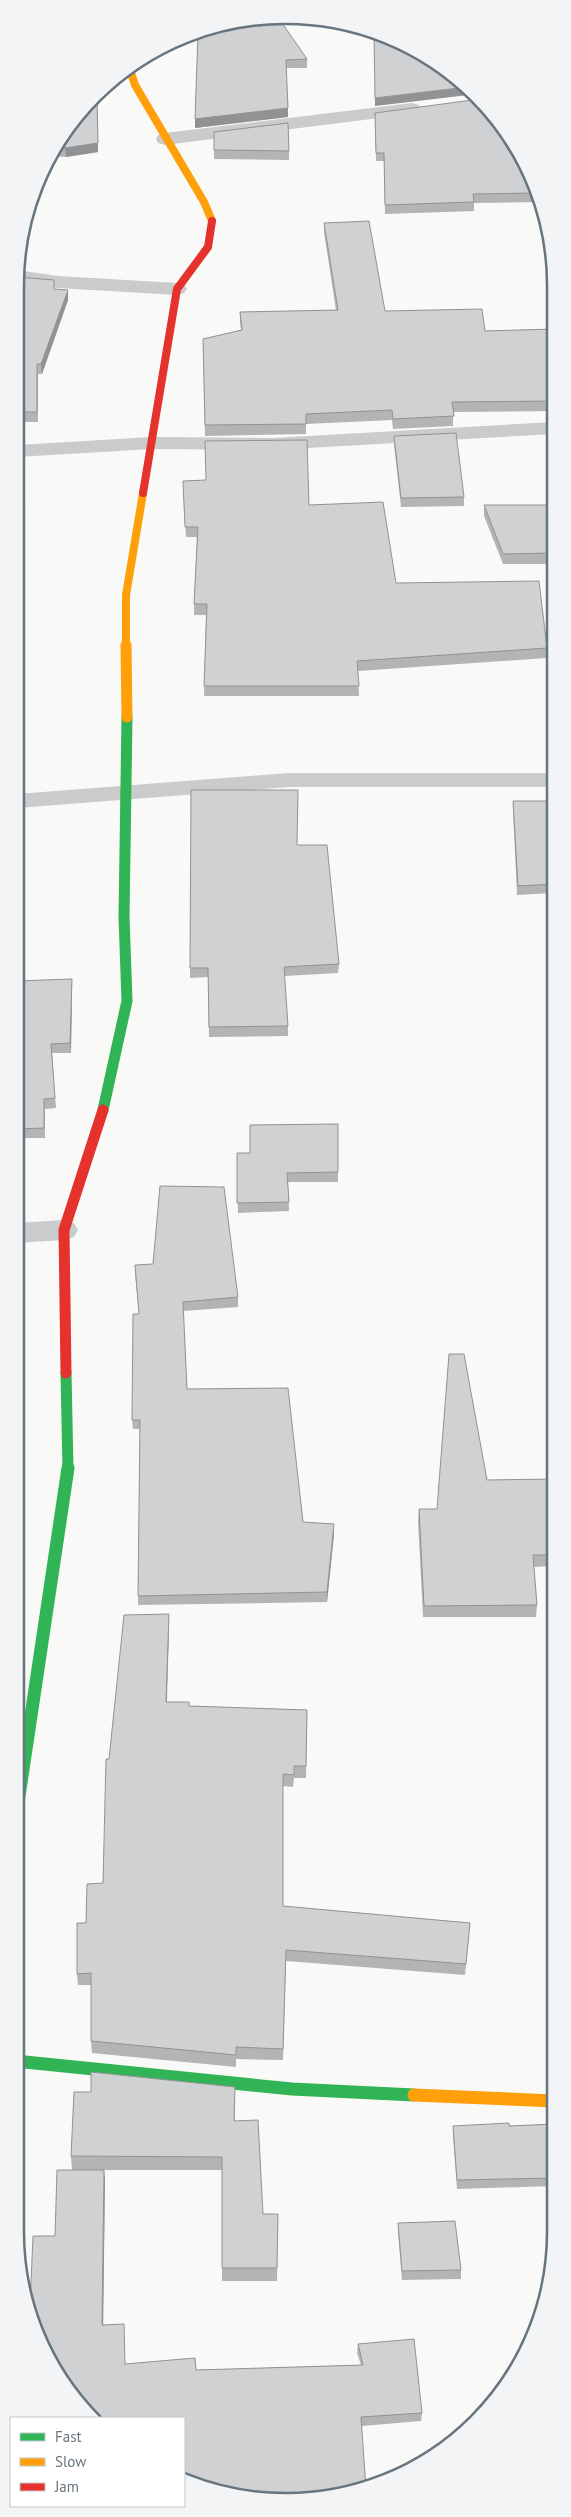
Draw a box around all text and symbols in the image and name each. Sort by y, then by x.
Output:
legend [10,2417,185,2507]
text: Fast [55,2427,82,2446]
text: Slow [55,2452,86,2471]
text: Jam [54,2477,79,2496]

